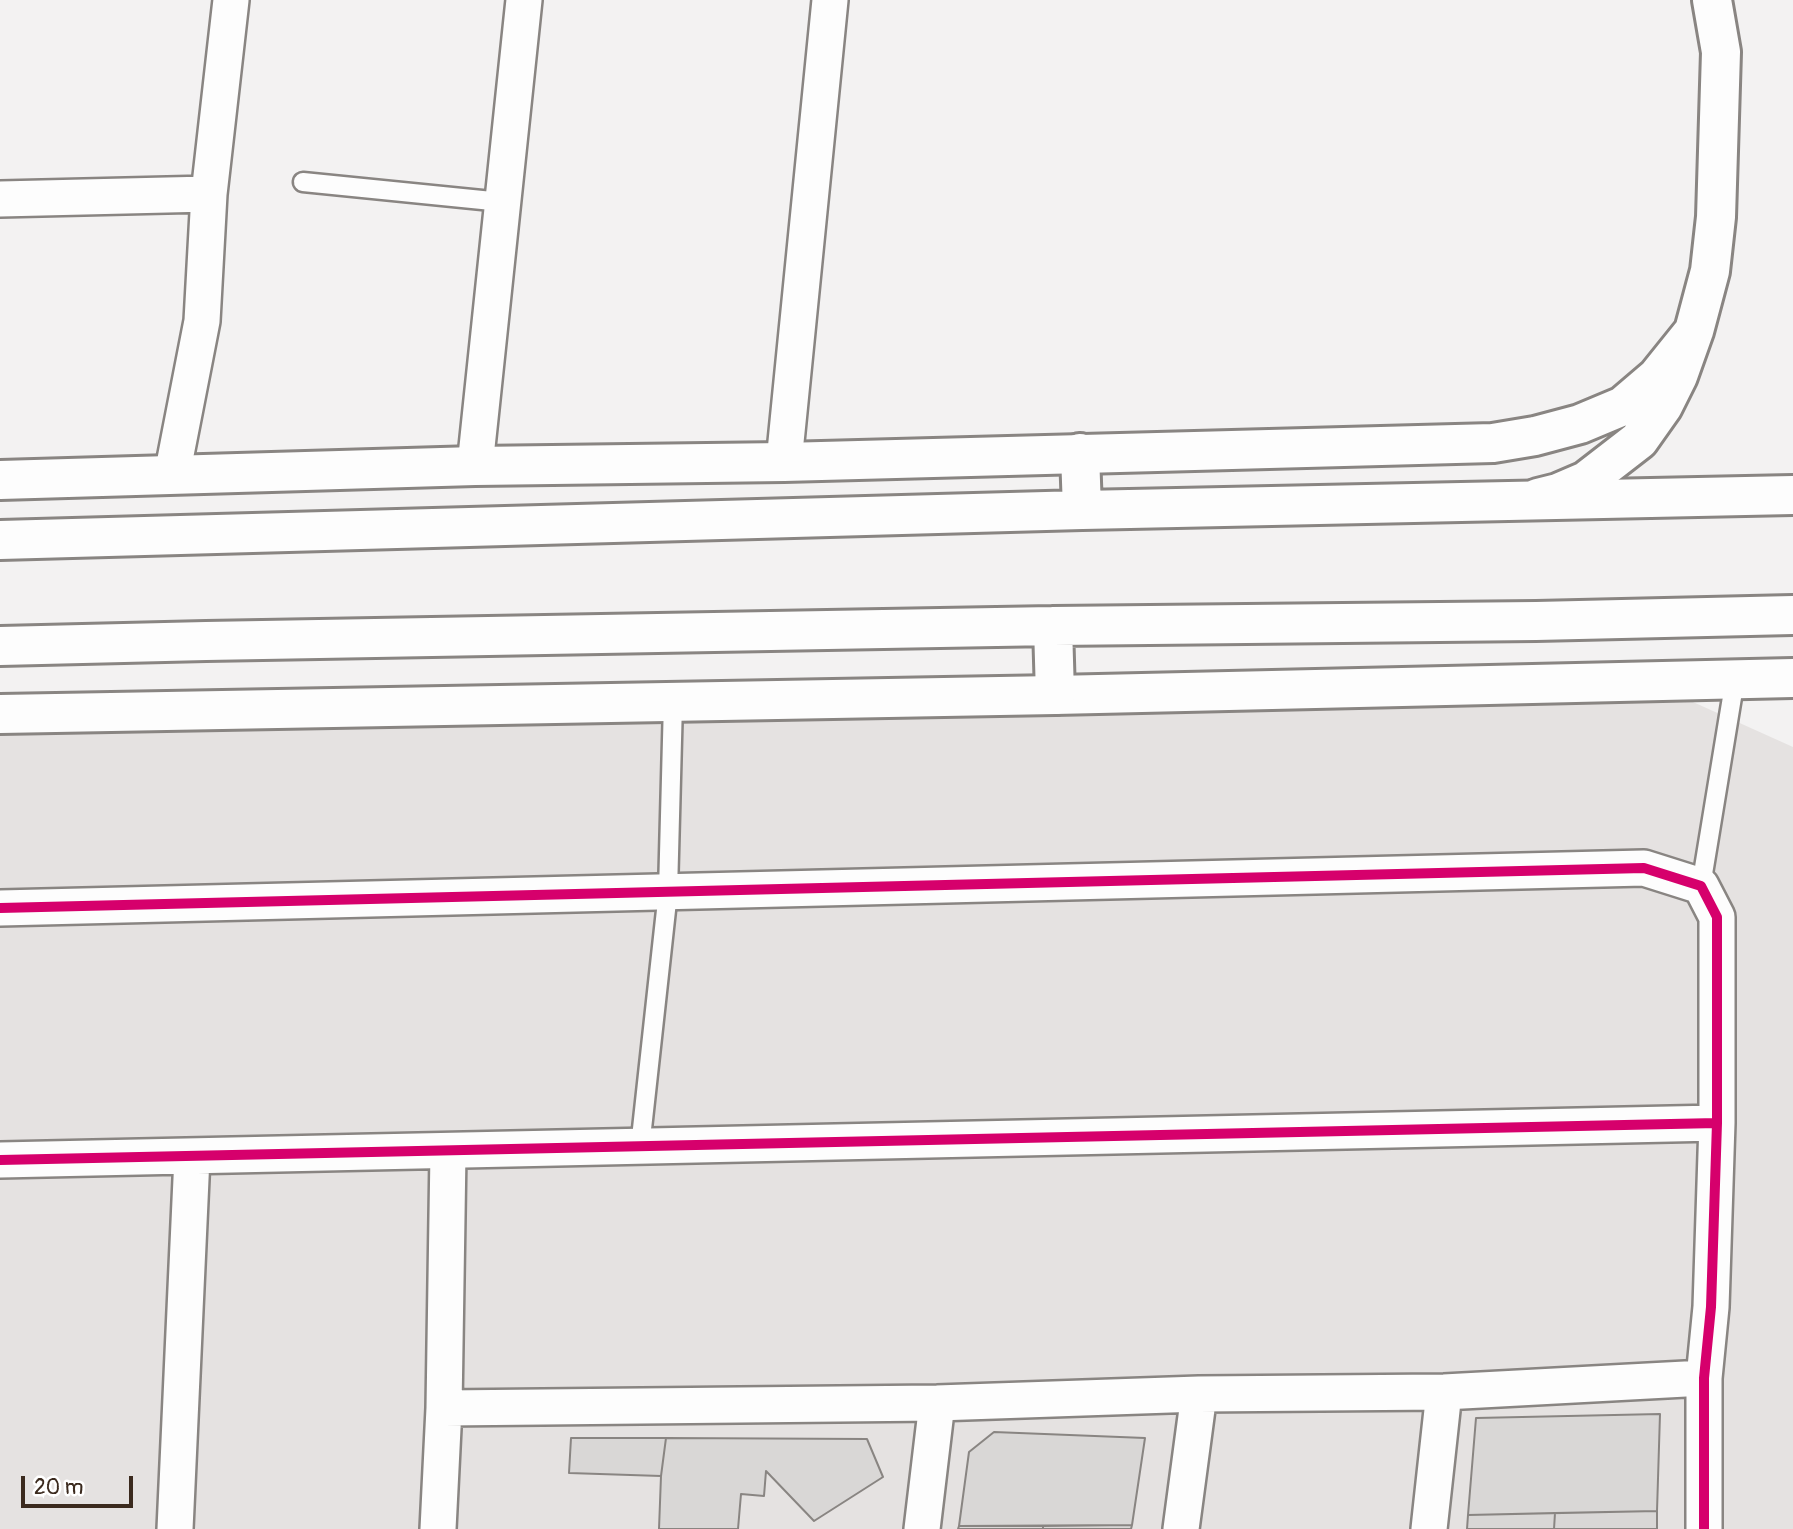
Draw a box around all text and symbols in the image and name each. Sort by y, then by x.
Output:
scale bar [24,1462,136,1506]
text: 20 m [34,1474,83,1501]

